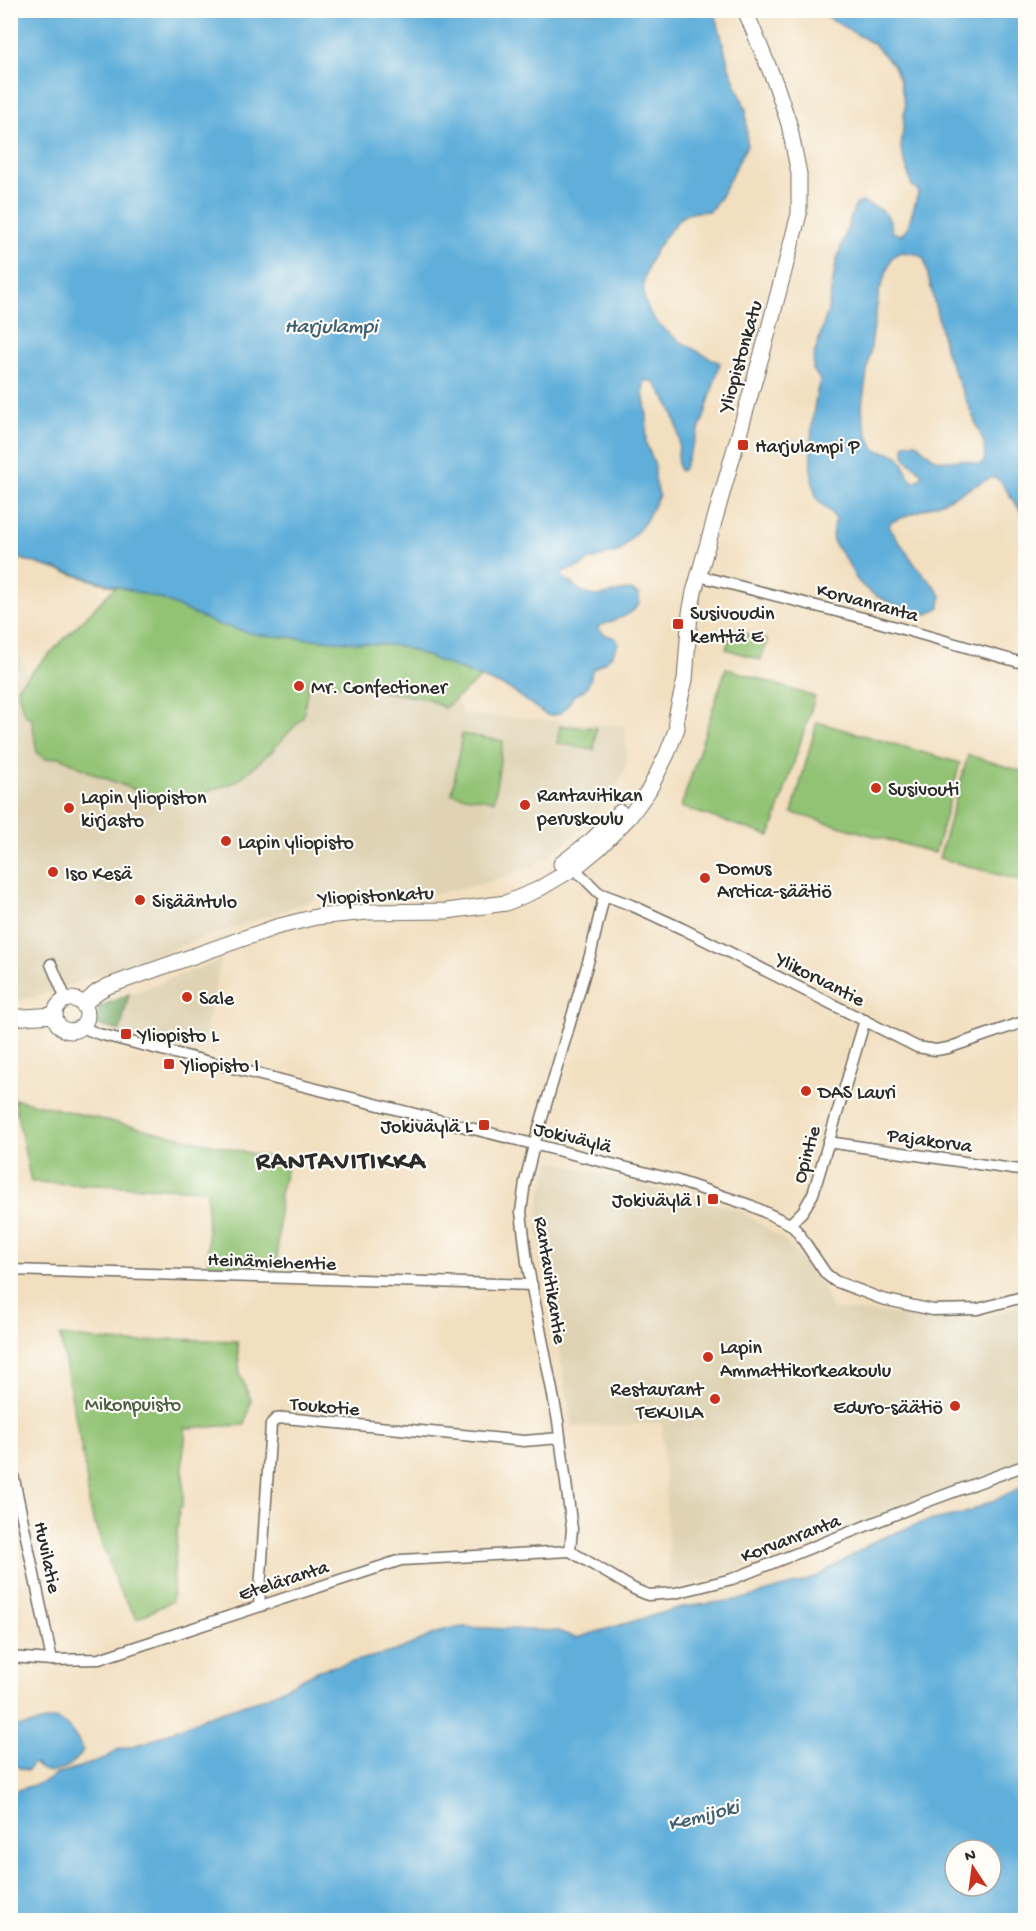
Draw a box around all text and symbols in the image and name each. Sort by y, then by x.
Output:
street label: Yliopistonkatu [715,298,770,418]
water label: Harjulampi [284,316,380,341]
place label: Harjulampi P [755,437,860,460]
marker: Harjulampi P [736,438,750,452]
street label: Korvanranta [813,580,922,629]
place label: Susivoudin kenttä E [690,604,775,650]
marker: Susivoudin kenttä E [671,617,685,631]
place label: Mr. Confectioner [311,678,449,701]
marker: Mr. Confectioner [292,679,306,693]
place label: Susivouti [888,780,959,803]
marker: Susivouti [869,781,883,795]
place label: Rantavitikan peruskoulu [536,786,643,832]
place label: Lapin yliopiston kirjasto [81,788,207,834]
marker: Rantavitikan peruskoulu [518,798,532,812]
marker: Lapin yliopiston kirjasto [62,801,76,815]
place label: Lapin yliopisto [238,833,354,856]
marker: Lapin yliopisto [219,834,233,848]
place label: Domus Arctica-säätiö [715,859,832,905]
place label: Iso Kesä [65,864,133,887]
marker: Iso Kesä [46,865,60,879]
marker: Domus Arctica-säätiö [698,871,712,885]
street label: Yliopistonkatu [316,883,435,912]
place label: Sisääntulo [152,892,237,915]
marker: Sisääntulo [133,893,147,907]
street label: Ylikorvantie [769,948,868,1014]
place label: Sale [199,989,235,1012]
marker: Sale [180,990,194,1004]
place label: Yliopisto L [136,1026,219,1049]
marker: Yliopisto L [119,1027,133,1041]
place label: Yliopisto I [179,1056,259,1079]
marker: Yliopisto I [162,1057,176,1071]
place label: DAS Lauri [816,1083,896,1106]
marker: DAS Lauri [799,1084,813,1098]
place label: Jokiväylä L [380,1117,473,1140]
marker: Jokiväylä L [477,1118,491,1132]
street label: Jokiväylä [531,1119,614,1160]
street label: Opintie [789,1123,828,1186]
street label: Pajakorva [885,1125,974,1160]
district label: RANTAVITIKKA [255,1148,426,1179]
place label: Jokiväylä I [612,1191,701,1214]
marker: Jokiväylä I [706,1192,720,1206]
street label: Rantavitikantie [527,1215,570,1346]
street label: Heinämiehentie [207,1250,337,1277]
place label: Lapin Ammattikorkeakoulu [720,1338,892,1384]
marker: Lapin Ammattikorkeakoulu [701,1350,715,1364]
place label: Restaurant TEKUILA [610,1380,705,1426]
marker: Restaurant TEKUILA [708,1392,722,1406]
street label: Toukotie [288,1394,361,1423]
park label: Mikonpuisto [85,1395,181,1418]
place label: Eduro-säätiö [833,1398,943,1421]
marker: Eduro-säätiö [948,1399,962,1413]
street label: Korvanranta [738,1510,845,1570]
street label: Huvilatie [27,1520,64,1596]
street label: Eteläranta [236,1557,333,1608]
water label: Kemijoki [666,1795,745,1839]
north arrow [943,1838,1003,1898]
text: N [963,1846,978,1867]

